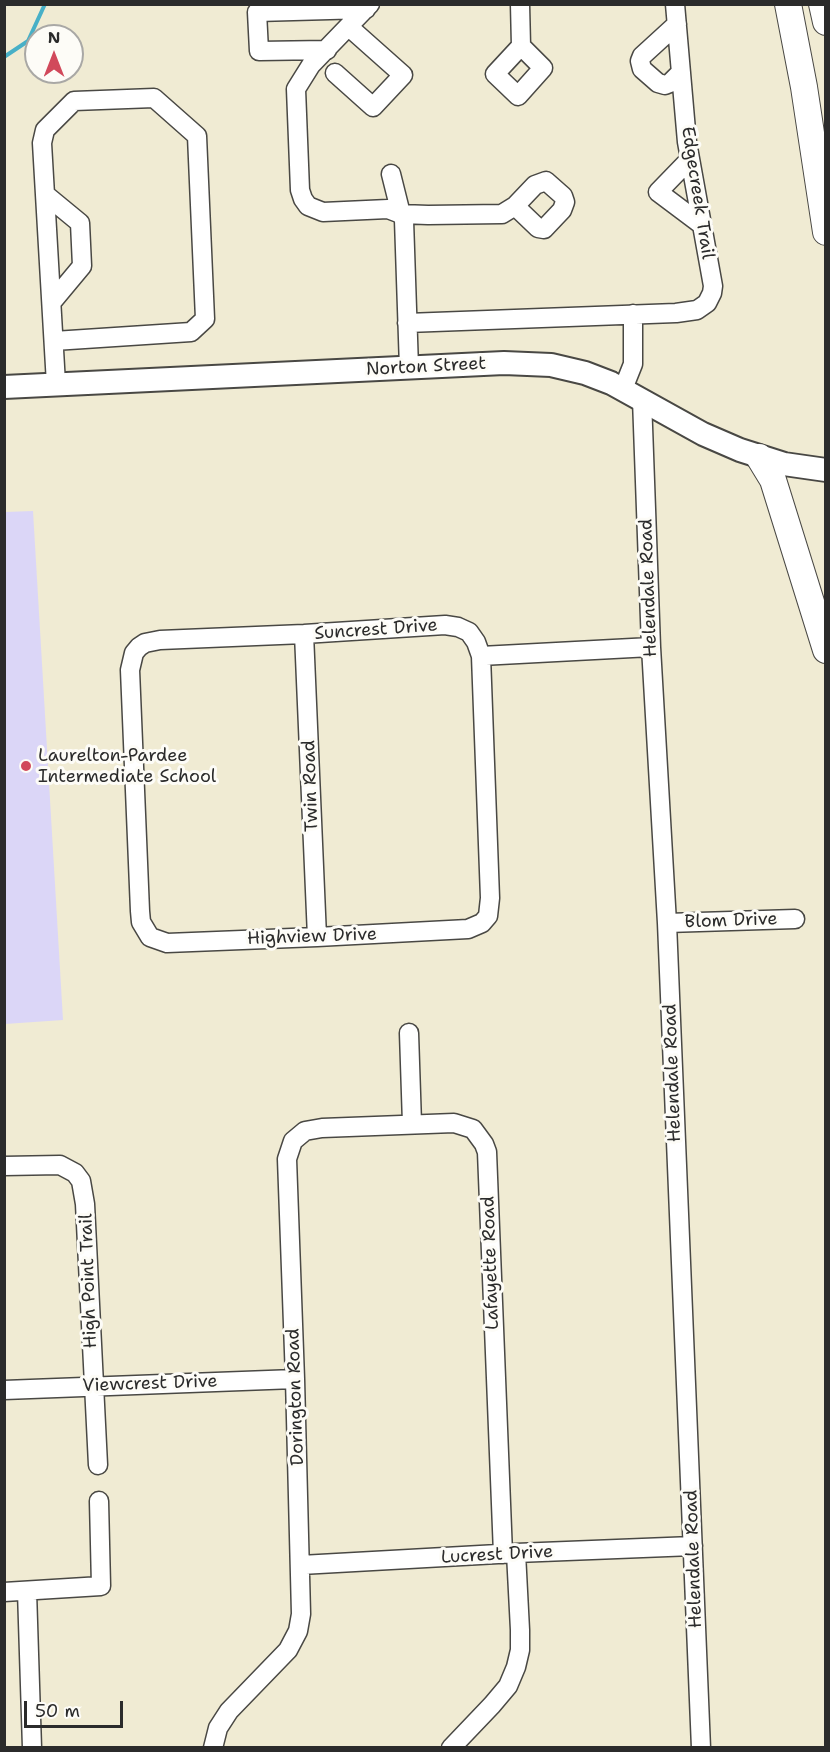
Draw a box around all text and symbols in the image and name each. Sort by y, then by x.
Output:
north arrow [24,24,84,84]
text: N [48,27,60,48]
street label: Edgecreek Trail [676,125,718,261]
street label: Norton Street [365,353,487,381]
street label: Helendale Road [636,518,662,658]
street label: Suncrest Drive [314,615,438,645]
street label: Twin Road [299,740,323,832]
place label: Laurelton-Pardee Intermediate School [38,745,216,788]
marker: Laurelton-Pardee Intermediate School [19,759,33,773]
street label: Blom Drive [684,909,778,933]
street label: Highview Drive [247,924,377,950]
street label: Helendale Road [660,1003,686,1143]
street label: Lafayette Road [478,1196,504,1330]
street label: High Point Trail [76,1213,102,1349]
street label: Dorington Road [283,1328,309,1466]
street label: Viewcrest Drive [82,1371,218,1397]
street label: Helendale Road [681,1489,707,1629]
street label: Lucrest Drive [440,1541,554,1569]
scale bar [27,1689,126,1727]
text: 50 m [35,1699,80,1723]

